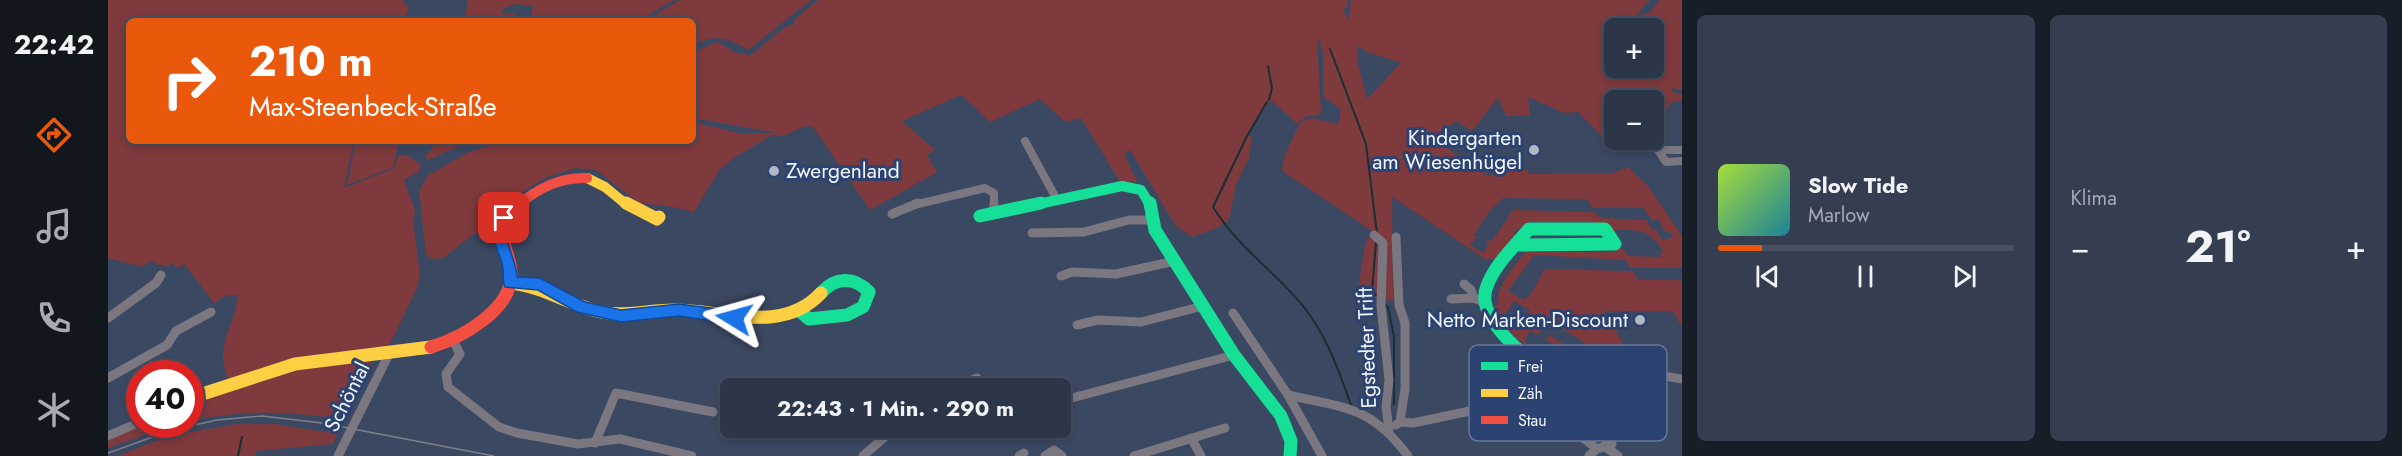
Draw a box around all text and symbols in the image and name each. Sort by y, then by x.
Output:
map controls [1604,18,1664,150]
button: + [1604,18,1664,78]
text: 22:42 [14,25,94,64]
text: 210 m [249,31,373,92]
icon: right [150,42,228,120]
text: Max-Steenbeck-Straße [249,87,497,126]
button: − [1604,90,1664,150]
icon: directions [33,114,75,156]
place label: Kindergarten am Wiesenhügel [1372,123,1522,177]
marker: Kindergarten am Wiesenhügel [1527,143,1541,157]
place label: Zwergenland [786,156,900,186]
marker: Zwergenland [767,164,781,178]
text: Slow Tide [1808,169,1908,201]
text: Klima [2071,184,2117,213]
pin [478,192,529,243]
icon: arrive [487,201,520,234]
text: Marlow [1808,201,1870,230]
icon: music [33,205,75,247]
text: 21° [2185,214,2251,279]
text: − [2071,224,2090,271]
text: + [2346,224,2366,271]
icon: previous [1751,260,1784,293]
icon: pause [1849,260,1882,293]
icon: next [1948,260,1981,293]
position arrow [702,286,766,350]
street label: Egstedter Trift [1350,287,1384,409]
icon: phone [33,297,75,339]
place label: Netto Marken-Discount [1427,305,1628,335]
marker: Netto Marken-Discount [1633,313,1647,327]
legend [1469,345,1667,441]
text: Frei [1518,355,1543,378]
street label: Schöntal [317,357,377,437]
speed limit sign: 40 [126,360,204,438]
text: Zäh [1518,382,1543,405]
icon: climate [33,389,75,431]
text: 22:43 · 1 Min. · 290 m [777,392,1014,424]
text: Stau [1518,409,1547,432]

